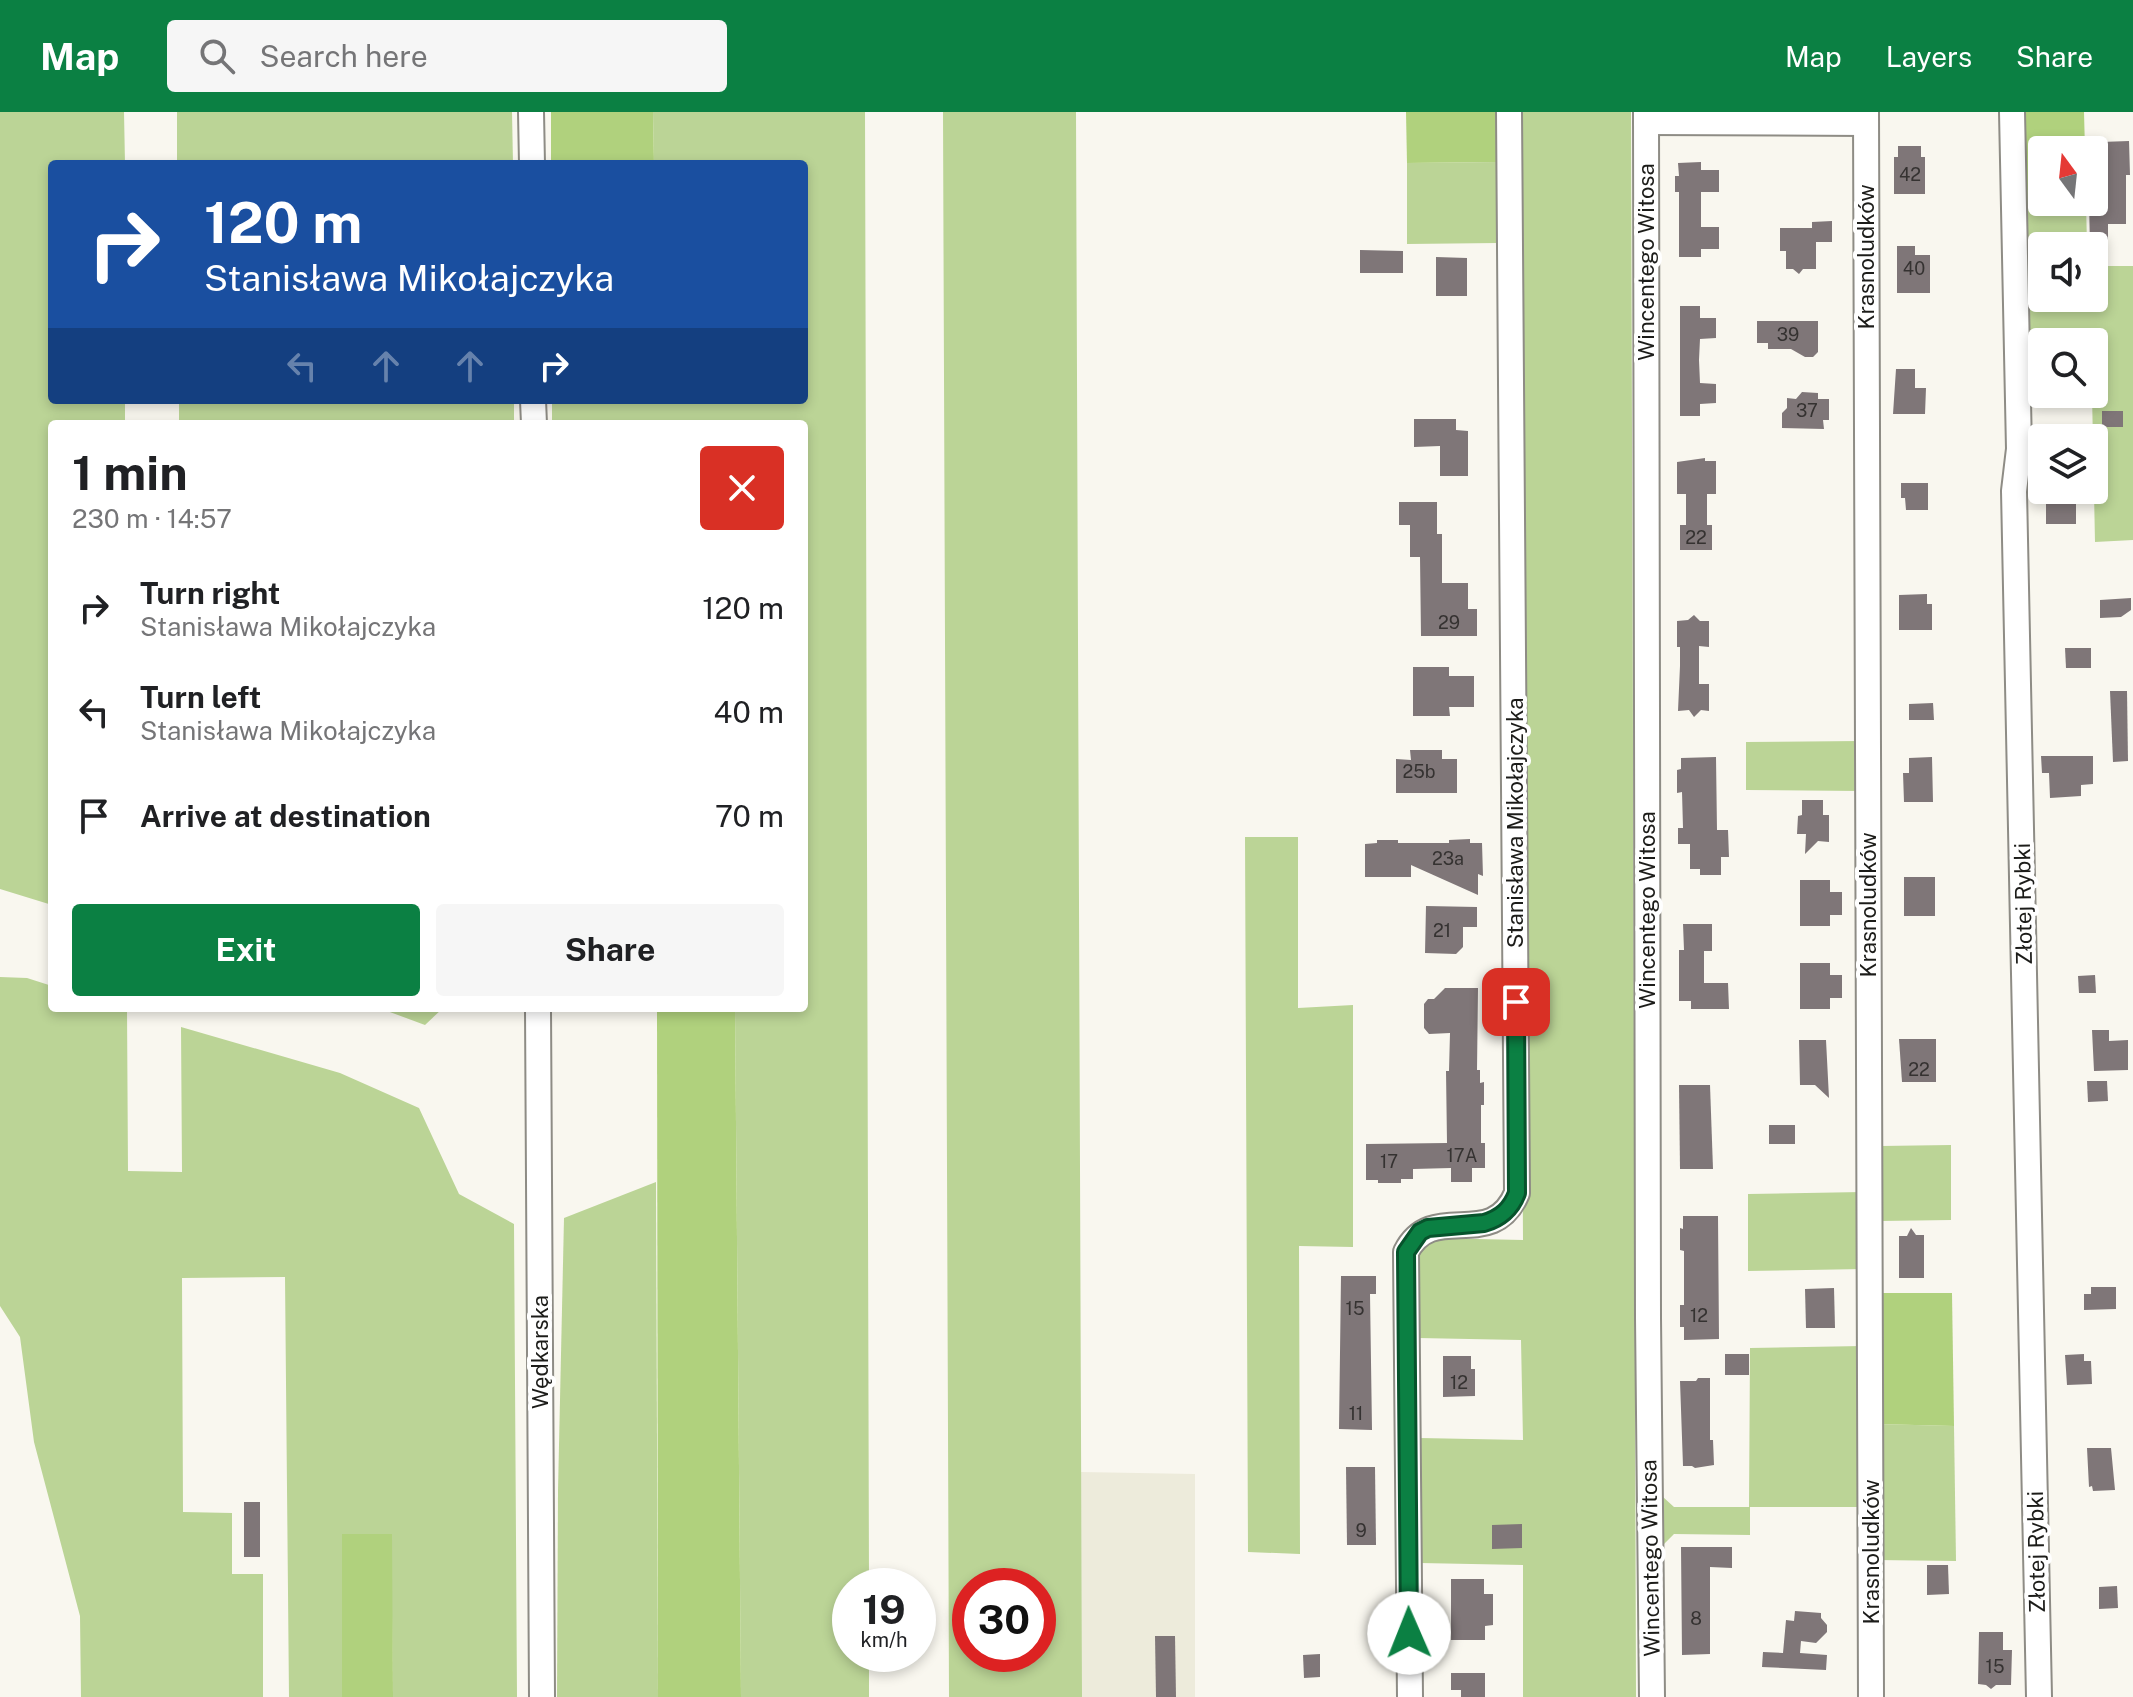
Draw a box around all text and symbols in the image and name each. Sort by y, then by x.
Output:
search box [167,20,727,92]
text: Map [40,34,119,79]
icon: search [195,34,239,78]
text: Search here [259,38,428,74]
text: Map [1785,40,1842,73]
text: Layers [1886,40,1972,73]
text: Share [2016,40,2093,73]
north arrow [2028,136,2108,216]
map controls [2028,136,2108,504]
street label: Wincentego Witosa [1633,163,1659,361]
house number: 42 [1899,164,1921,185]
street label: Krasnoludków [1853,184,1879,330]
text: 120 m [204,190,362,256]
icon: right [72,192,176,296]
button: sound [2028,232,2108,312]
text: Stanisława Mikołajczyka [204,257,614,299]
house number: 40 [1903,258,1925,279]
house number: 39 [1777,324,1799,345]
button: search [2028,328,2108,408]
icon: left [280,344,324,388]
icon: ahead [364,344,408,388]
icon: ahead [448,344,492,388]
icon: right [532,344,576,388]
house number: 37 [1796,400,1818,421]
button: layers [2028,424,2108,504]
text: 1 min [72,444,188,501]
button: close [700,446,784,530]
text: 230 m · 14:57 [72,503,232,534]
house number: 22 [1685,527,1707,548]
text: Turn right [140,575,280,611]
icon: right [72,586,116,630]
text: 120 m [702,590,784,626]
text: Stanisława Mikołajczyka [140,611,436,642]
house number: 29 [1438,612,1460,633]
text: Turn left [140,679,261,715]
icon: left [72,690,116,734]
text: 40 m [714,694,784,730]
street label: Stanisława Mikołajczyka [1502,698,1528,948]
text: Stanisława Mikołajczyka [140,715,436,746]
house number: 25b [1403,761,1436,782]
icon: arrive [72,794,116,838]
text: Arrive at destination [140,798,431,834]
text: 70 m [715,798,784,834]
street label: Wincentego Witosa [1634,811,1660,1009]
street label: Krasnoludków [1855,832,1881,978]
street label: Złotej Rybki [2009,843,2037,965]
house number: 23a [1432,848,1464,869]
button: Exit [72,904,420,996]
button: Share [436,904,784,996]
house number: 21 [1433,920,1451,941]
pin [1482,968,1550,1036]
icon: arrive [1494,980,1538,1024]
house number: 22 [1908,1059,1930,1080]
house number: 17A [1447,1145,1478,1166]
house number: 17 [1380,1151,1398,1172]
street label: Wędkarska [527,1295,553,1409]
house number: 15 [1346,1298,1364,1319]
house number: 12 [1690,1305,1708,1326]
house number: 12 [1450,1372,1468,1393]
house number: 11 [1349,1403,1363,1424]
street label: Wincentego Witosa [1635,1459,1665,1657]
street label: Krasnoludków [1858,1479,1884,1625]
street label: Złotej Rybki [2022,1491,2050,1613]
house number: 9 [1355,1520,1367,1541]
speed limit sign: 30 [952,1568,1056,1672]
text: 19 [862,1586,906,1633]
position arrow [1367,1591,1451,1675]
house number: 8 [1690,1608,1702,1629]
text: km/h [860,1628,908,1652]
house number: 15 [1986,1656,2004,1677]

